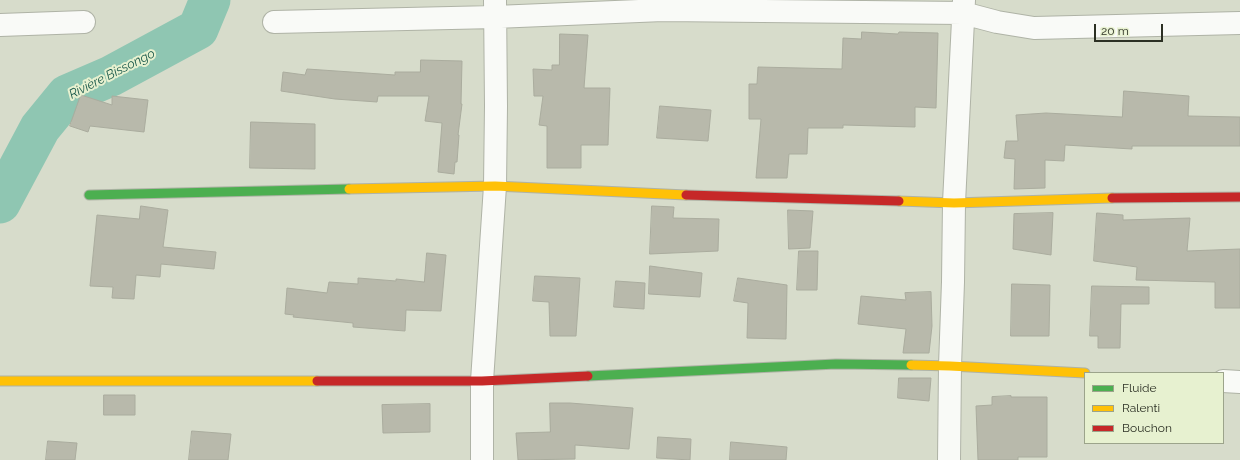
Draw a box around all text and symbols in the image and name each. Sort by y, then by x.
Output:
scale bar [1096,16,1165,42]
text: 20 m [1101,24,1129,38]
water label: Rivière Bissongo [66,46,158,102]
legend [1084,372,1224,444]
text: Fluide [1122,381,1157,395]
text: Ralenti [1122,401,1160,415]
text: Bouchon [1122,421,1172,435]

